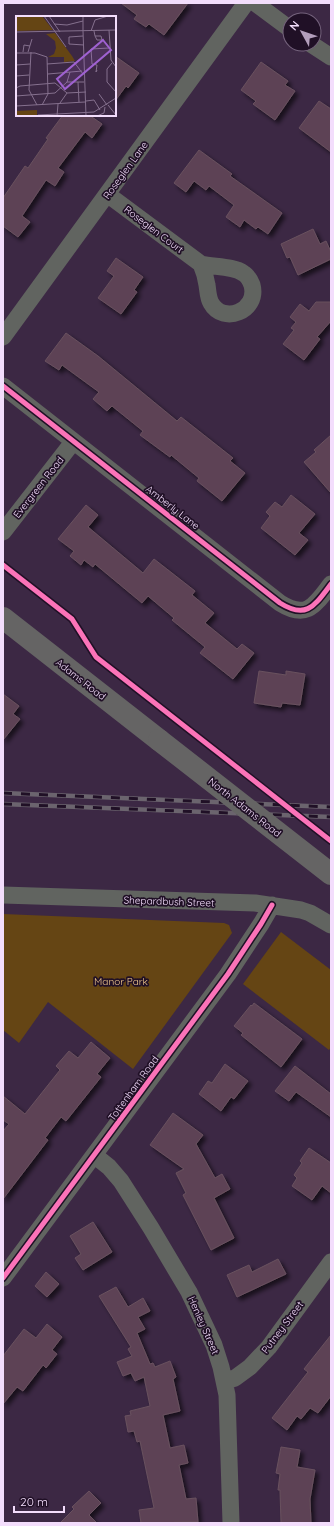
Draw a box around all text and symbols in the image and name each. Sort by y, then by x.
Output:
north arrow [282,12,322,52]
inset map [16,16,116,116]
text: N [286,18,302,33]
street label: Roseglen Lane [100,139,151,202]
street label: Roseglen Court [121,203,186,256]
street label: Evergreen Road [10,454,66,521]
street label: Amberly Lane [143,482,202,533]
street label: Adams Road [53,656,108,703]
street label: North Adams Road [206,775,284,840]
street label: Shepardbush Street [123,893,215,910]
park label: Manor Park [94,975,148,988]
street label: Tottenham Road [105,1053,161,1123]
street label: Henley Street [185,1294,222,1357]
street label: Putney Street [259,1298,307,1356]
scale bar [14,1488,64,1514]
text: 20 m [20,1494,48,1509]

